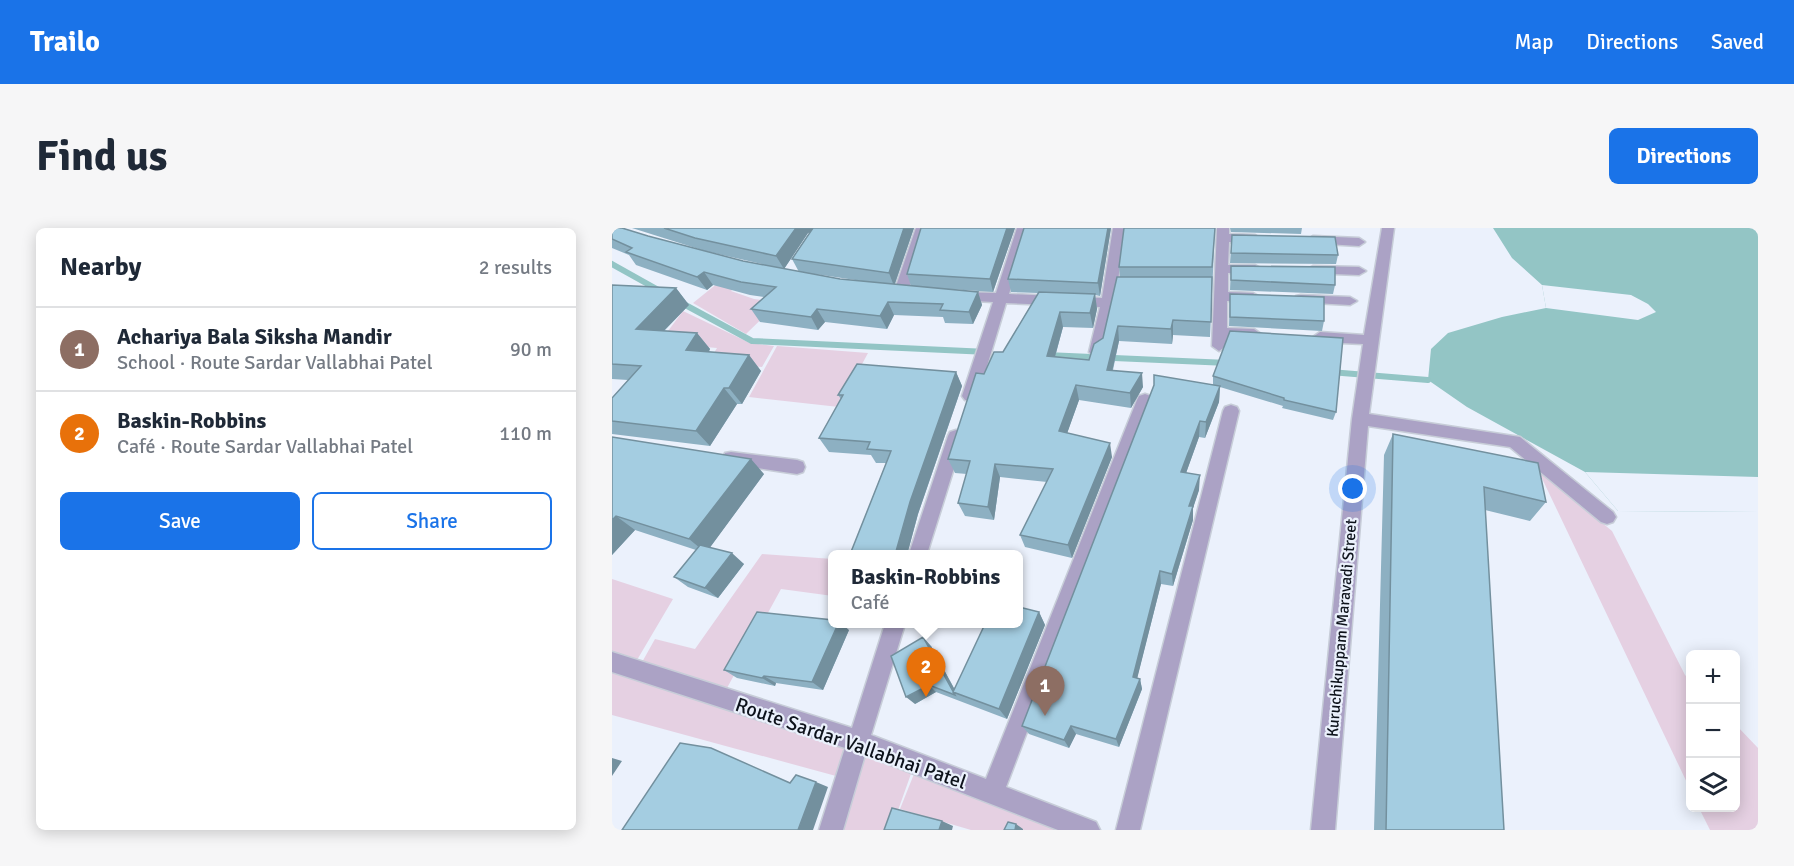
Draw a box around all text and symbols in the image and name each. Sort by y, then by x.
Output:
text: Trailo [30,25,100,59]
text: Map [1515,29,1553,55]
text: Directions [1586,29,1678,55]
text: Saved [1711,29,1764,55]
button: Directions [1609,128,1758,184]
text: Find us [36,131,167,182]
text: Nearby [60,251,141,283]
text: 2 results [479,255,552,280]
text: Achariya Bala Siksha Mandir [117,323,392,350]
text: 1 [74,337,85,362]
text: 90 m [510,337,552,362]
text: School · Route Sardar Vallabhai Patel [117,350,433,375]
text: Baskin-Robbins [117,407,266,434]
text: 2 [74,421,85,446]
text: 110 m [499,421,552,446]
text: Café · Route Sardar Vallabhai Patel [117,434,413,459]
your location [1338,474,1367,503]
button: Save [60,492,300,550]
button: Share [312,492,552,550]
street label: Kuruchikuppam Maravadi Street [1322,518,1362,738]
popup [828,550,1023,628]
text: Baskin-Robbins [851,563,1000,590]
text: Café [851,590,889,615]
pin: 2 [906,648,946,697]
map controls [1686,650,1740,812]
button: + [1686,650,1740,704]
pin: 1 [1026,666,1064,716]
street label: Route Sardar Vallabhai Patel [732,692,970,795]
button: − [1686,704,1740,758]
button: layers [1686,758,1740,812]

